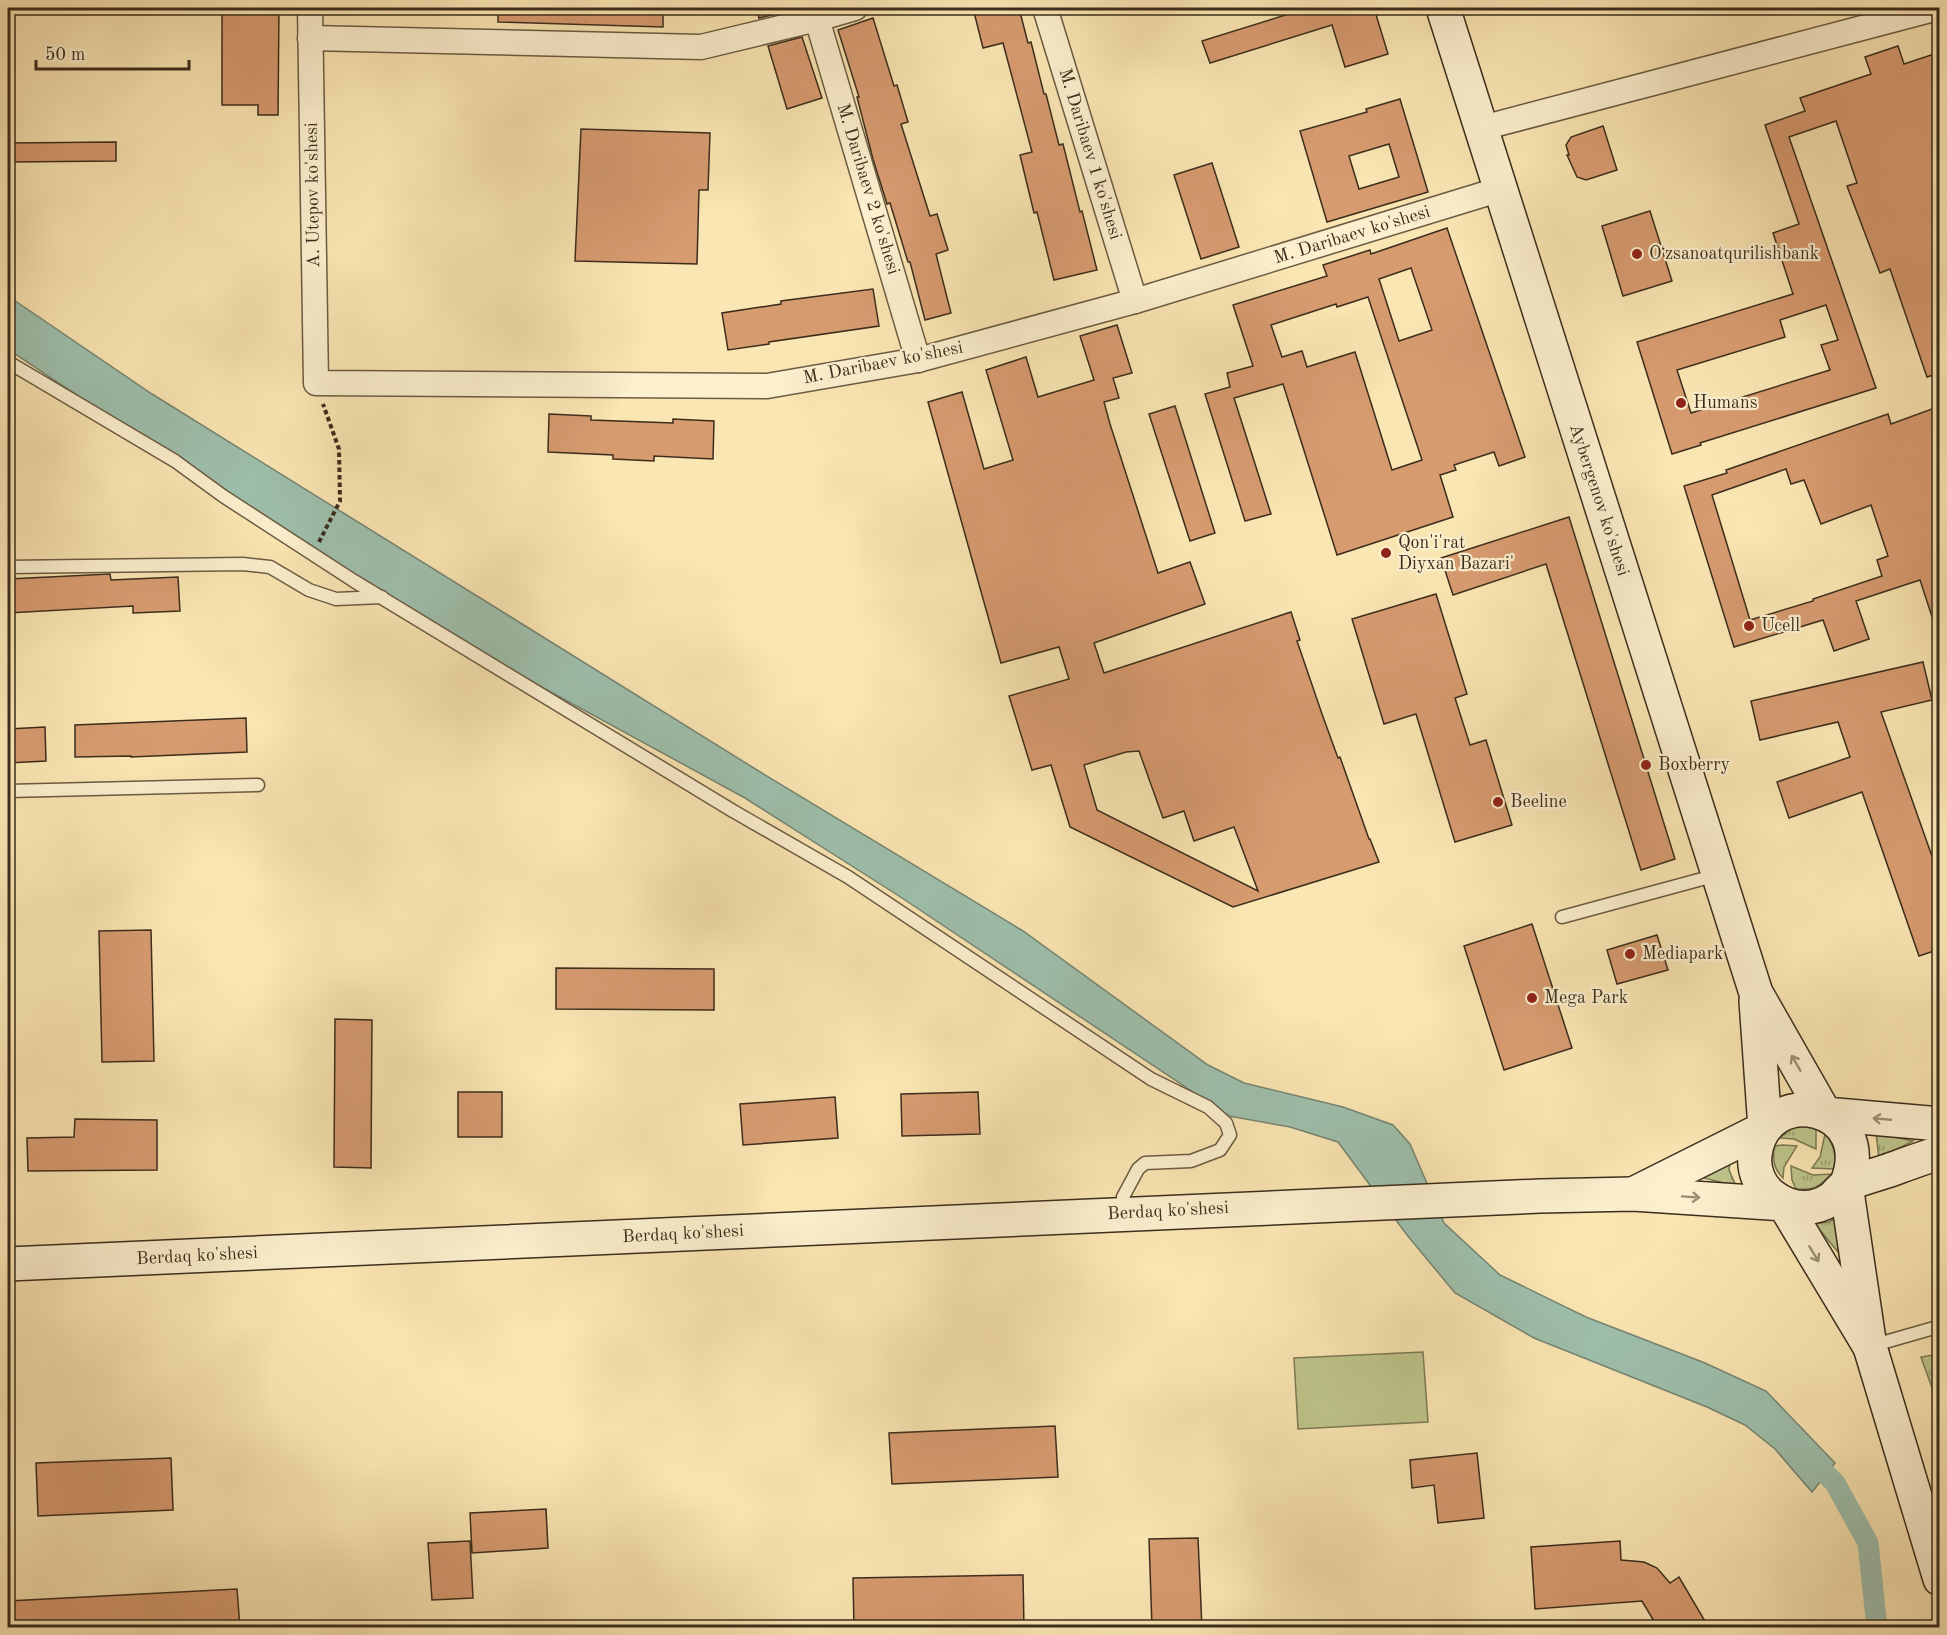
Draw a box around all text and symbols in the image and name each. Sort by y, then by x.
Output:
scale bar [36,33,189,71]
text: 50 m [45,46,85,64]
street label: M. Daribaev 1 ko'shesi [1055,66,1125,242]
street label: M. Daribaev 2 ko'shesi [833,101,903,277]
street label: A. Utepov ko'shesi [303,122,323,268]
street label: M. Daribaev ko'shesi [1272,203,1432,267]
place label: Oʻzsanoatqurilishbank [1649,245,1819,263]
marker: Oʻzsanoatqurilishbank [1630,247,1644,261]
street label: M. Daribaev ko'shesi [802,339,965,387]
place label: Humans [1693,394,1758,412]
marker: Humans [1674,396,1688,410]
street label: Aybergenov ko'shesi [1566,422,1632,579]
place label: Qon'i'rat Diyxan Bazari' [1398,534,1514,573]
marker: Qon'i'rat Diyxan Bazari' [1379,546,1393,560]
place label: Ucell [1761,617,1800,635]
marker: Ucell [1742,619,1756,633]
place label: Boxberry [1658,756,1731,774]
marker: Boxberry [1639,758,1653,772]
place label: Beeline [1510,793,1567,811]
marker: Beeline [1491,795,1505,809]
place label: Mediapark [1642,945,1723,963]
marker: Mediapark [1623,947,1637,961]
place label: Mega Park [1544,989,1628,1007]
marker: Mega Park [1525,991,1539,1005]
one-way arrow [1790,1055,1802,1072]
one-way arrow [1873,1113,1893,1124]
one-way arrow [1681,1192,1701,1203]
street label: Berdaq ko'shesi [1107,1199,1229,1223]
street label: Berdaq ko'shesi [622,1222,744,1246]
street label: Berdaq ko'shesi [136,1244,258,1268]
one-way arrow [1808,1245,1820,1262]

